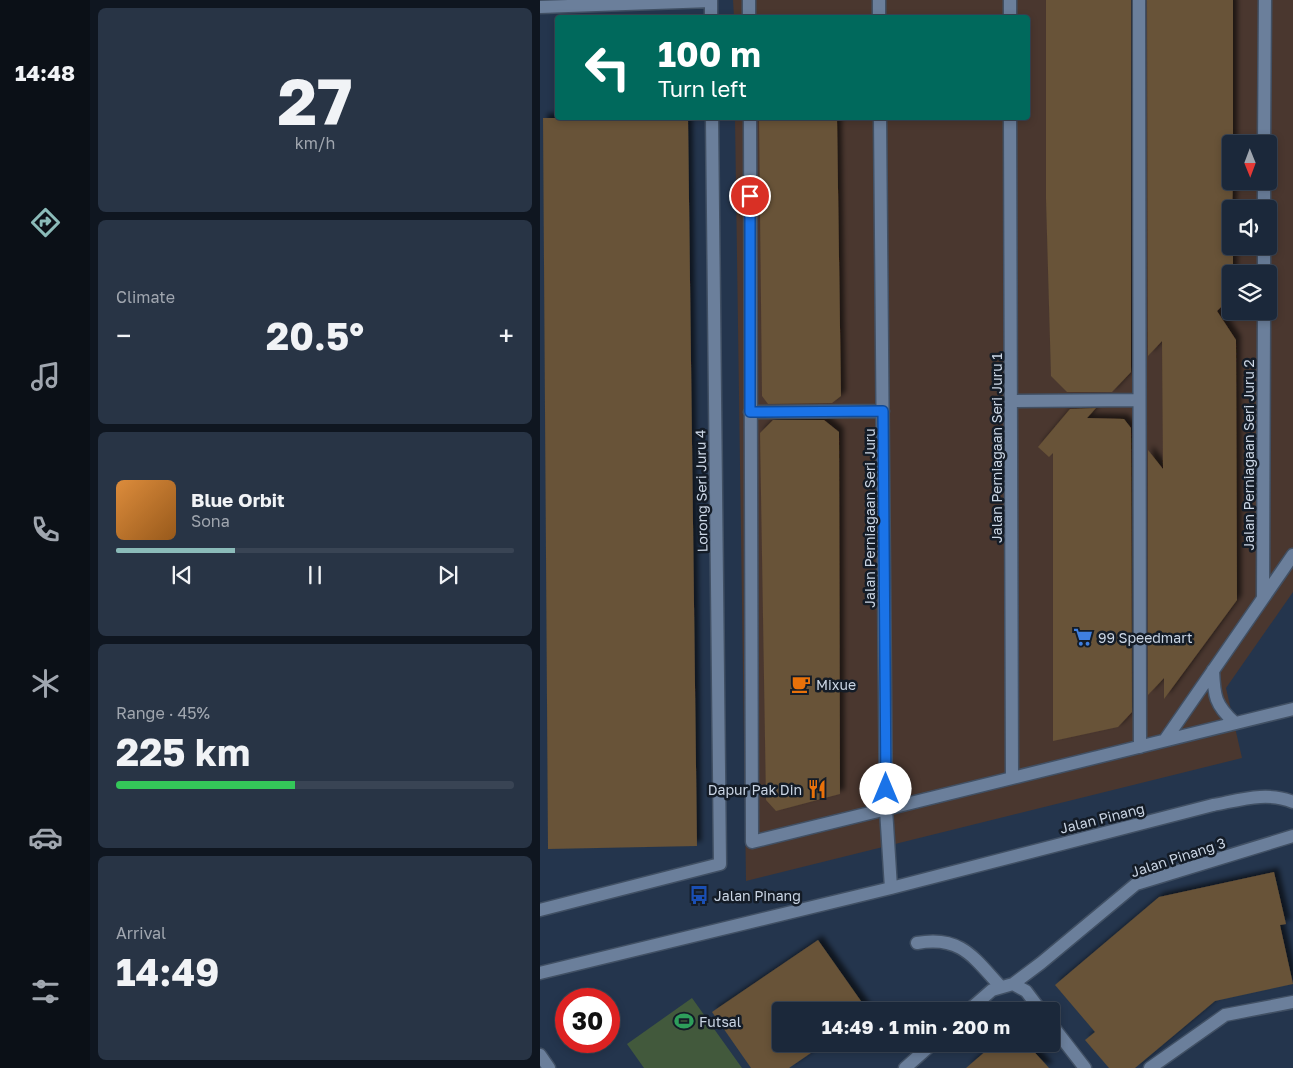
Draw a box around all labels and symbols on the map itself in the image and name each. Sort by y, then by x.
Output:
north arrow [1222,135,1278,190]
pin [729,175,771,217]
street label: Jalan Perniagaan Seri Juru 1 [988,353,1005,543]
street label: Jalan Perniagaan Seri Juru 2 [1240,359,1257,551]
street label: Jalan Perniagaan Seri Juru [861,428,878,608]
street label: Lorong Seri Juru 4 [691,430,711,552]
supermarket icon: 99 Speedmart [1072,626,1094,648]
place label: 99 Speedmart [1098,629,1193,646]
cafe icon: Mixue [790,673,812,695]
place label: Mixue [816,676,856,693]
position arrow [859,762,911,814]
restaurant icon: Dapur Pak Din [806,778,828,800]
place label: Dapur Pak Din [708,781,802,798]
street label: Jalan Pinang [1058,799,1146,837]
street label: Jalan Pinang 3 [1129,834,1227,880]
bus stop icon: Jalan Pinang [688,884,710,906]
place label: Jalan Pinang [714,887,801,904]
speed limit sign: 30 [555,988,620,1053]
sports icon: Futsal [673,1010,695,1032]
place label: Futsal [699,1013,741,1030]

